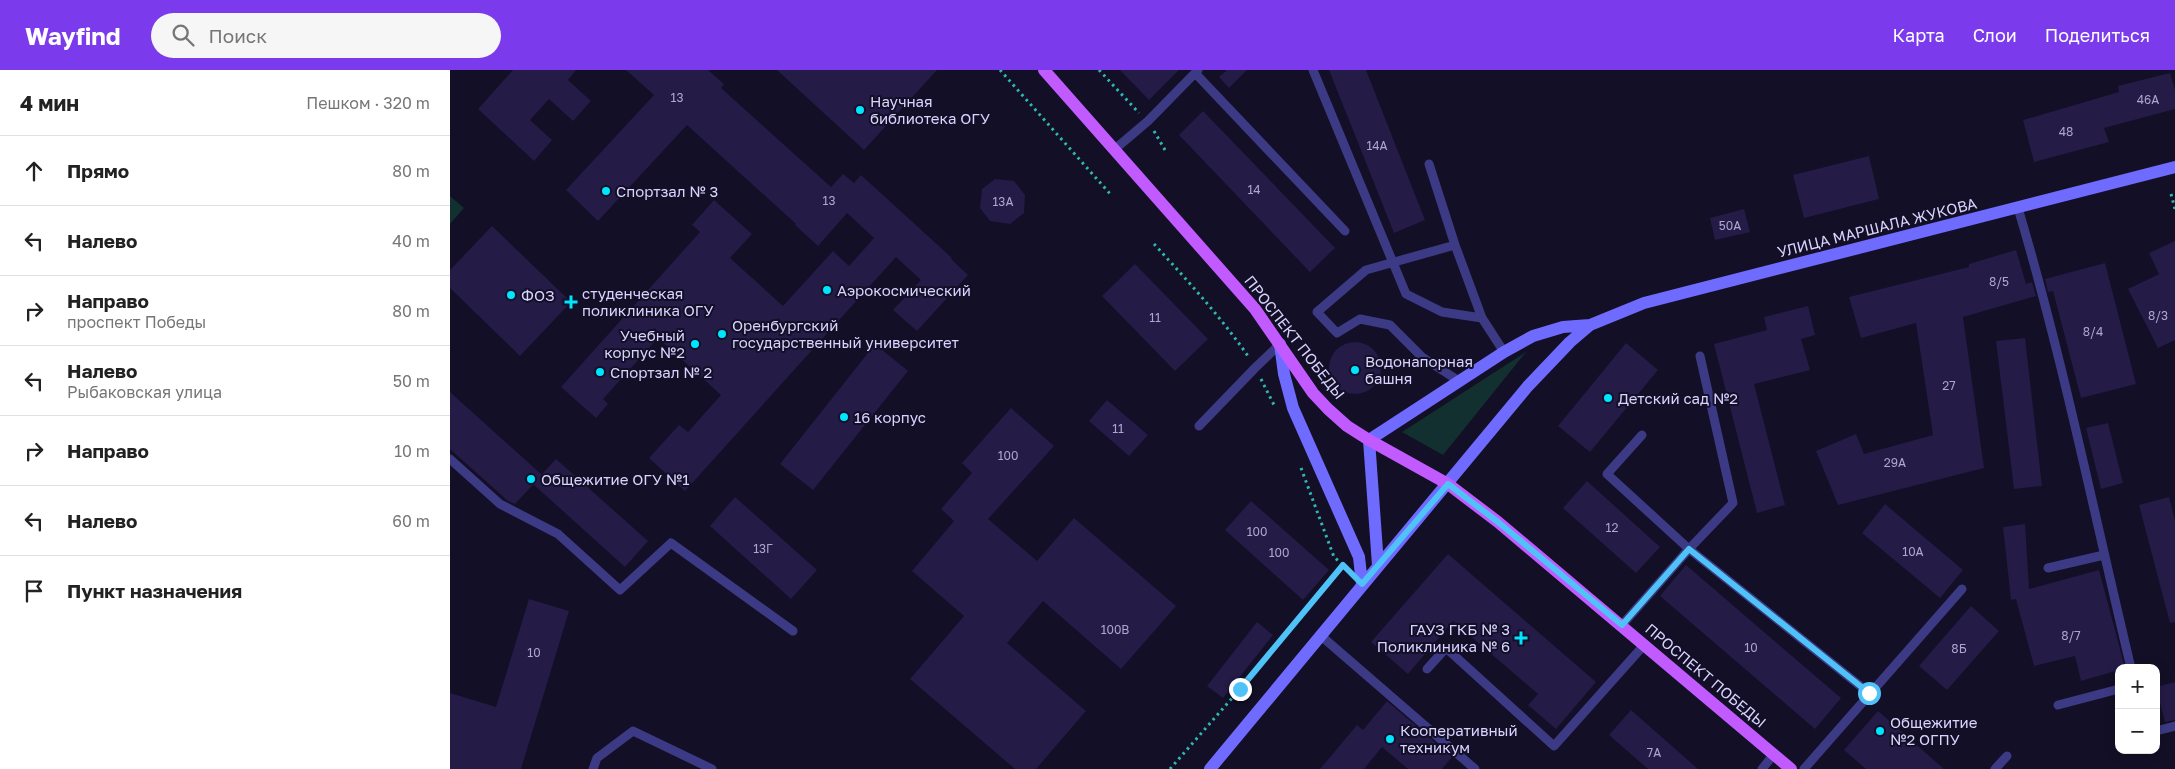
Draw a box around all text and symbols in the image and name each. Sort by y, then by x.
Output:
search box [151,13,501,58]
text: Wayfind [25,21,121,50]
icon: search [169,21,197,49]
text: Поиск [209,24,267,47]
text: Карта [1893,24,1945,46]
text: Слои [1973,24,2017,46]
text: Поделиться [2045,24,2150,46]
text: 4 мин [20,90,79,116]
house number: 13 [671,90,683,105]
place label: Научная библиотека ОГУ [870,92,990,127]
house number: 46А [2137,92,2159,107]
text: Пешком · 320 m [306,93,430,113]
marker: Научная библиотека ОГУ [854,104,866,116]
house number: 48 [2059,124,2073,139]
house number: 14А [1366,138,1388,153]
icon: ahead [20,157,48,185]
text: Прямо [67,159,129,182]
text: 80 m [392,161,430,181]
place label: Спортзал № 3 [616,182,718,200]
house number: 14 [1247,182,1261,197]
marker: Спортзал № 3 [600,185,612,197]
house number: 13 [823,193,835,208]
street label: УЛИЦА МАРШАЛА ЖУКОВА [1775,193,1979,261]
house number: 13А [993,194,1013,209]
house number: 50А [1719,218,1741,233]
icon: left [20,227,48,255]
text: Налево [67,229,137,252]
text: 40 m [392,231,430,251]
street label: ПРОСПЕКТ ПОБЕДЫ [1241,272,1349,402]
house number: 8/5 [1989,274,2009,289]
place label: Аэрокосмический [837,281,971,299]
place label: студенческая поликлиника ОГУ [582,284,713,319]
marker: Аэрокосмический [821,284,833,296]
place label: ФОЗ [521,286,555,304]
text: Направо [67,289,149,312]
marker: ФОЗ [505,289,517,301]
marker: студенческая поликлиника ОГУ [564,295,578,309]
icon: right [20,297,48,325]
text: 80 m [392,301,430,321]
house number: 8/3 [2148,308,2168,323]
house number: 11 [1149,310,1161,325]
text: проспект Победы [67,312,206,332]
place label: Оренбургский государственный университет [732,316,960,351]
house number: 8/4 [2083,324,2103,339]
place label: Учебный корпус №2 [604,326,685,361]
marker: Оренбургский государственный университет [716,328,728,340]
marker: Учебный корпус №2 [689,338,701,350]
place label: Водонапорная башня [1365,352,1473,387]
text: Налево [67,359,137,382]
place label: Спортзал № 2 [610,363,712,381]
marker: Водонапорная башня [1349,364,1361,376]
marker: Спортзал № 2 [594,366,606,378]
icon: left [20,367,48,395]
text: 50 m [393,371,430,391]
house number: 27 [1942,378,1956,393]
text: Рыбаковская улица [67,382,222,402]
place label: Детский сад №2 [1618,389,1738,407]
marker: Детский сад №2 [1602,392,1614,404]
place label: 16 корпус [854,408,926,426]
marker: 16 корпус [838,411,850,423]
house number: 11 [1112,421,1124,436]
icon: right [20,437,48,465]
text: Направо [67,439,149,462]
text: 10 m [394,441,430,461]
house number: 100 [998,448,1018,463]
house number: 29А [1884,455,1906,470]
place label: Общежитие ОГУ №1 [541,470,689,488]
marker: Общежитие ОГУ №1 [525,473,537,485]
icon: left [20,507,48,535]
text: Налево [67,509,137,532]
text: 60 m [392,511,430,531]
house number: 12 [1606,520,1618,535]
house number: 100 [1247,524,1267,539]
house number: 13Г [753,541,773,556]
house number: 10А [1902,544,1924,559]
house number: 100 [1269,545,1289,560]
icon: arrive [20,577,48,605]
text: Пункт назначения [67,579,242,602]
street label: ПРОСПЕКТ ПОБЕДЫ [1642,619,1770,731]
place label: ГАУЗ ГКБ № 3 Поликлиника № 6 [1377,620,1510,655]
house number: 100В [1101,622,1129,637]
house number: 8/7 [2061,628,2081,643]
marker: ГАУЗ ГКБ № 3 Поликлиника № 6 [1514,631,1528,645]
house number: 10 [1744,640,1758,655]
house number: 8Б [1951,641,1967,656]
house number: 10 [527,645,541,660]
map controls [2115,664,2160,754]
button: + [2115,664,2160,709]
route end [1229,678,1252,701]
route start [1858,682,1881,705]
button: − [2115,709,2160,754]
place label: Общежитие №2 ОГПУ [1890,713,1978,748]
place label: Кооперативный техникум [1400,721,1518,756]
marker: Общежитие №2 ОГПУ [1874,725,1886,737]
marker: Кооперативный техникум [1384,733,1396,745]
house number: 7А [1647,745,1661,760]

